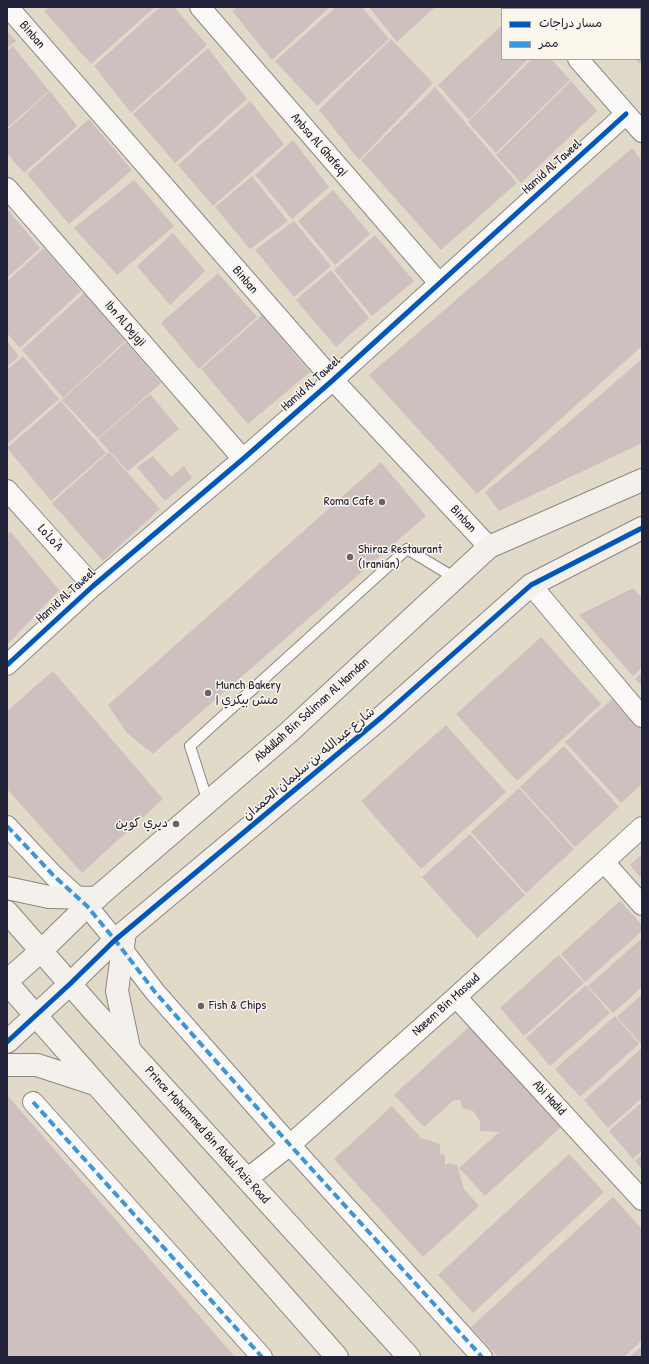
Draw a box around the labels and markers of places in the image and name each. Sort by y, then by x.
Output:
place label: Roma Cafe [324,494,374,510]
marker: Roma Cafe [377,497,387,507]
place label: Shiraz Restaurant (Iranian) [358,542,442,573]
marker: Shiraz Restaurant (Iranian) [345,552,355,562]
place label: Munch Bakery | منش بيكري [216,678,281,709]
marker: Munch Bakery | منش بيكري [203,688,213,698]
place label: ديري كوين [116,816,168,832]
marker: ديري كوين [171,819,181,829]
place label: Fish & Chips [209,998,266,1014]
marker: Fish & Chips [196,1001,206,1011]

